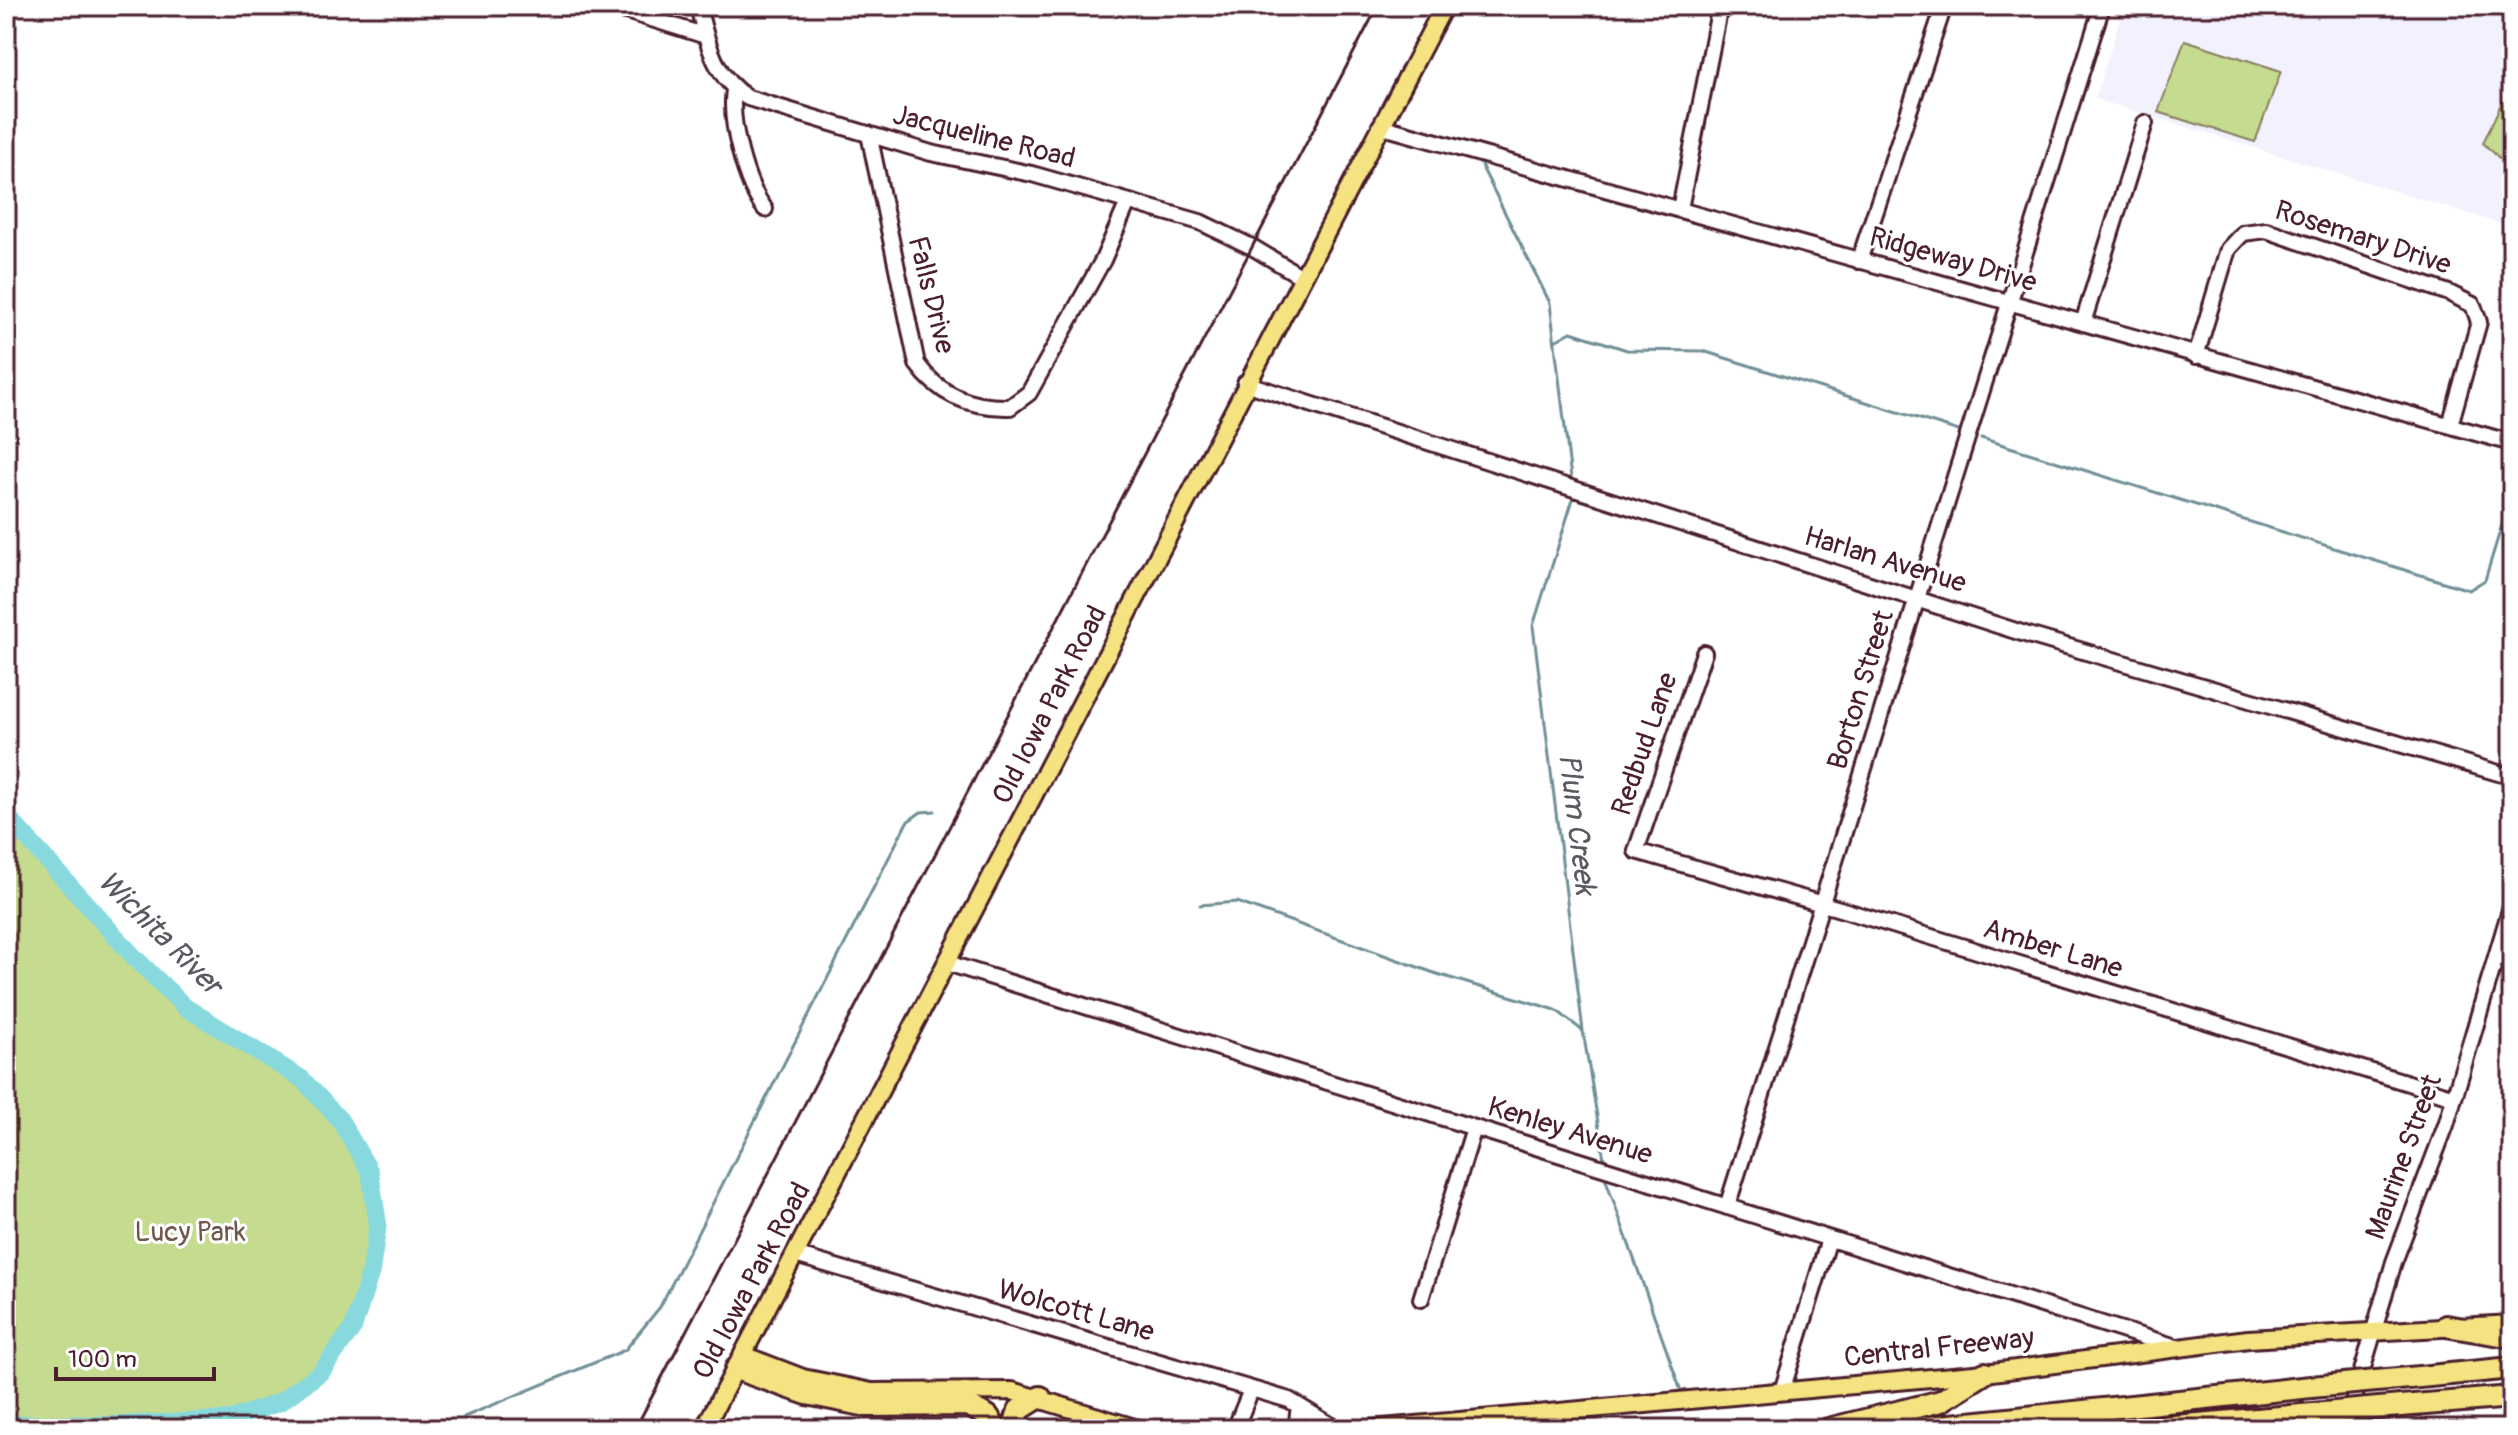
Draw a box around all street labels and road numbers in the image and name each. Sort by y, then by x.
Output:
street label: Jacqueline Road [889,97,1079,177]
street label: Rosemary Drive [2271,193,2456,283]
street label: Ridgeway Drive [1865,219,2041,301]
street label: Falls Drive [900,233,963,358]
street label: Harlan Avenue [1800,519,1970,601]
street label: Old Iowa Park Road [985,600,1115,810]
street label: Borton Street [1820,605,1902,774]
street label: Redbud Lane [1604,668,1686,820]
street label: Amber Lane [1979,911,2127,987]
street label: Maurine Street [2358,1069,2450,1244]
street label: Kenley Avenue [1483,1089,1657,1173]
street label: Old Iowa Park Road [685,1177,819,1385]
street label: Wolcott Lane [994,1272,1158,1350]
street label: Central Freeway [1842,1321,2036,1375]

